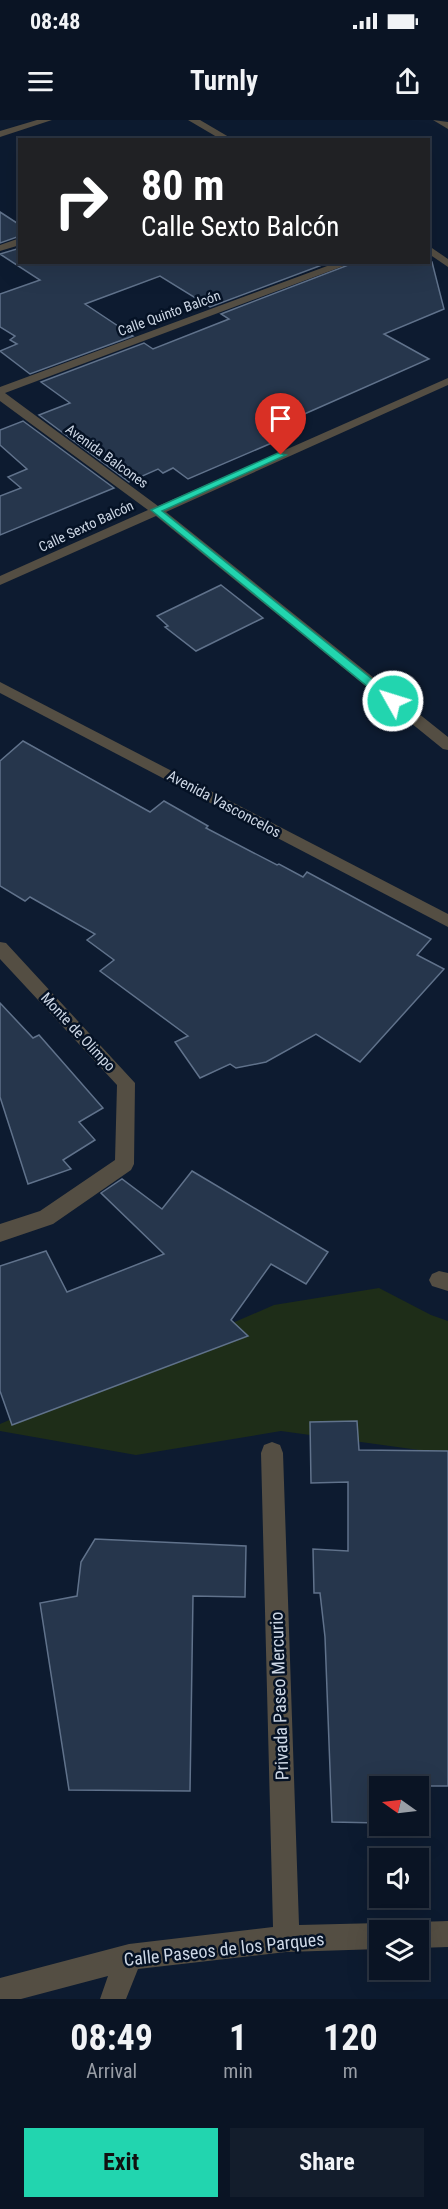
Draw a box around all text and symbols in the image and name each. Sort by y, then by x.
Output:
text: 08:48 [30,9,81,34]
icon: menu [24,65,57,98]
text: Turnly [190,65,258,97]
icon: share [391,65,424,98]
text: 80 m [141,161,224,210]
icon: right [42,162,120,240]
text: Calle Sexto Balcón [141,211,339,243]
street label: Calle Quinto Balcón [115,287,223,339]
pin [255,393,306,455]
icon: arrive [264,402,297,435]
street label: Avenida Balcones [63,421,151,491]
street label: Calle Sexto Balcón [36,497,136,555]
position arrow [361,669,425,733]
street label: Avenida Vasconcelos [164,766,284,842]
street label: Monte de Olimpo [37,989,119,1075]
street label: Privada Paseo Mercurio [266,1611,292,1781]
north arrow [369,1776,429,1836]
map controls [369,1776,429,1980]
button: sound [369,1848,429,1908]
button: layers [369,1920,429,1980]
street label: Calle Paseos de los Parques [123,1928,325,1970]
text: 08:49 [70,2017,153,2059]
text: 1 [229,2017,247,2059]
text: 120 [323,2017,378,2059]
text: Arrival [86,2059,137,2083]
text: min [223,2059,253,2083]
text: m [343,2059,358,2083]
button: Exit [24,2128,218,2197]
button: Share [230,2128,424,2197]

